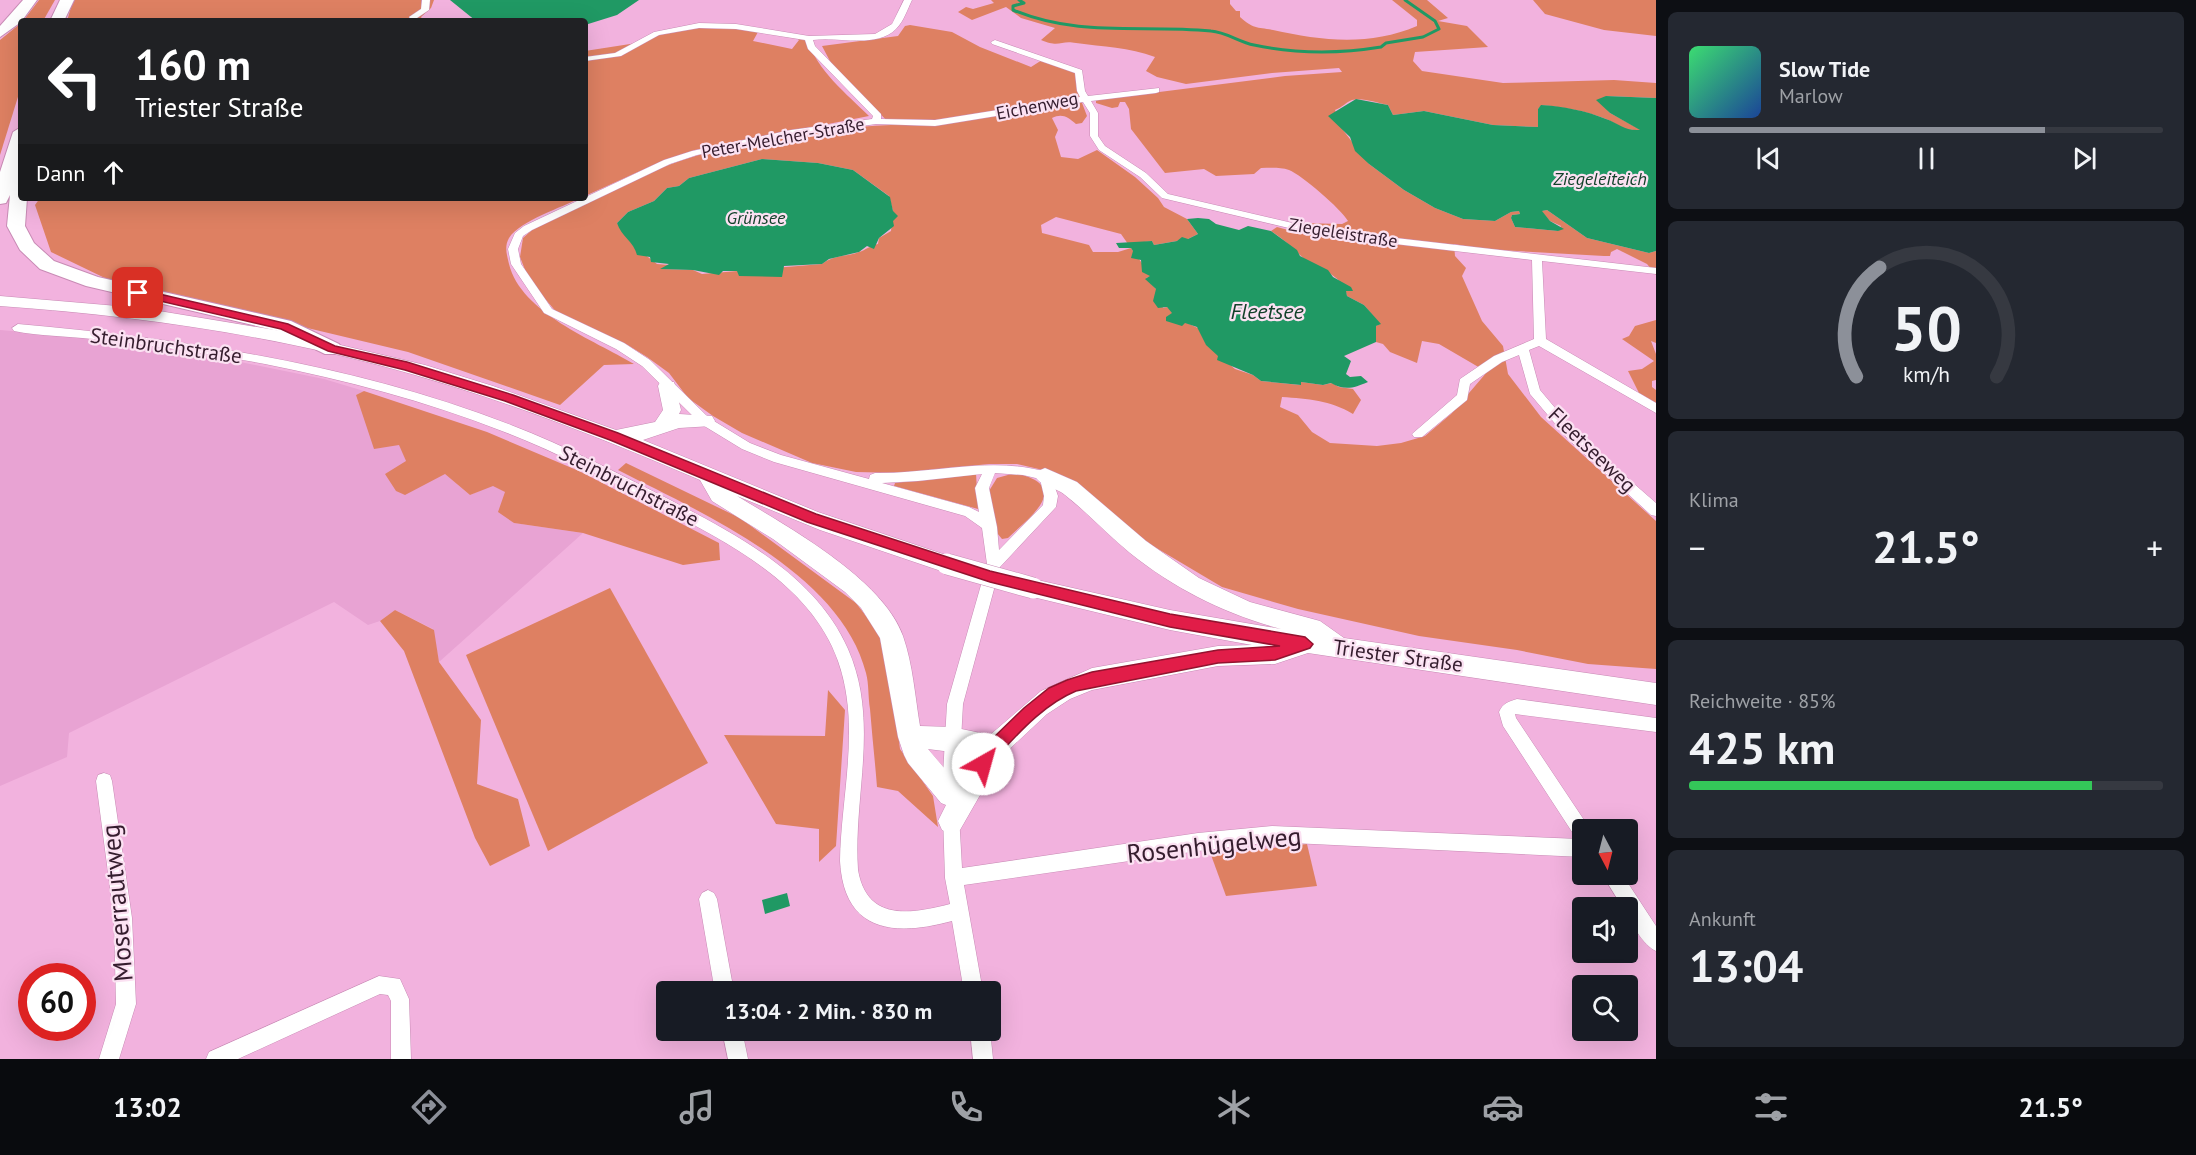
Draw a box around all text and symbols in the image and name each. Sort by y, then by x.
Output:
text: 160 m [135,37,251,92]
icon: left [36,42,114,120]
text: Slow Tide [1779,55,1870,83]
text: Marlow [1779,83,1843,109]
street label: Eichenweg [994,86,1080,125]
text: Triester Straße [135,90,303,124]
street label: Peter-Melcher-Straße [700,112,866,163]
icon: previous [1752,142,1785,175]
icon: pause [1910,142,1943,175]
icon: next [2068,142,2101,175]
icon: ahead [97,156,130,189]
text: Dann [36,159,85,187]
water label: Ziegeleiteich [1552,167,1647,190]
water label: Grünsee [727,206,786,229]
street label: Ziegeleistraße [1287,213,1399,252]
pin [112,267,163,318]
icon: arrive [121,276,154,309]
text: 50 [1891,287,1961,368]
water label: Fleetsee [1230,297,1304,325]
street label: Steinbruchstraße [88,321,244,370]
text: km/h [1902,361,1949,389]
street label: Fleetseeweg [1543,401,1642,498]
street label: Steinbruchstraße [555,439,704,532]
text: Klima [1689,487,1739,513]
text: 21.5° [1872,517,1980,575]
text: − [1689,526,1706,569]
text: + [2146,526,2163,569]
street label: Triester Straße [1331,633,1465,678]
text: Reichweite · 85% [1689,688,1835,714]
text: 425 km [1689,718,1835,776]
position arrow [951,732,1015,796]
street label: Rosenhügelweg [1125,819,1303,870]
north arrow [1572,819,1638,885]
map controls [1572,819,1638,1041]
street label: Moserrautweg [93,823,140,983]
button: sound [1572,897,1638,963]
text: Ankunft [1689,906,1756,932]
text: 13:04 [1689,936,1803,994]
speed limit sign: 60 [18,963,96,1041]
button: search [1572,975,1638,1041]
text: 13:04 · 2 Min. · 830 m [725,997,932,1025]
icon: directions [408,1086,450,1128]
icon: music [676,1086,718,1128]
icon: phone [945,1086,987,1128]
icon: climate [1213,1086,1255,1128]
icon: car [1482,1086,1524,1128]
icon: filters [1750,1086,1792,1128]
text: 13:02 [113,1090,182,1124]
text: 21.5° [2018,1090,2083,1124]

